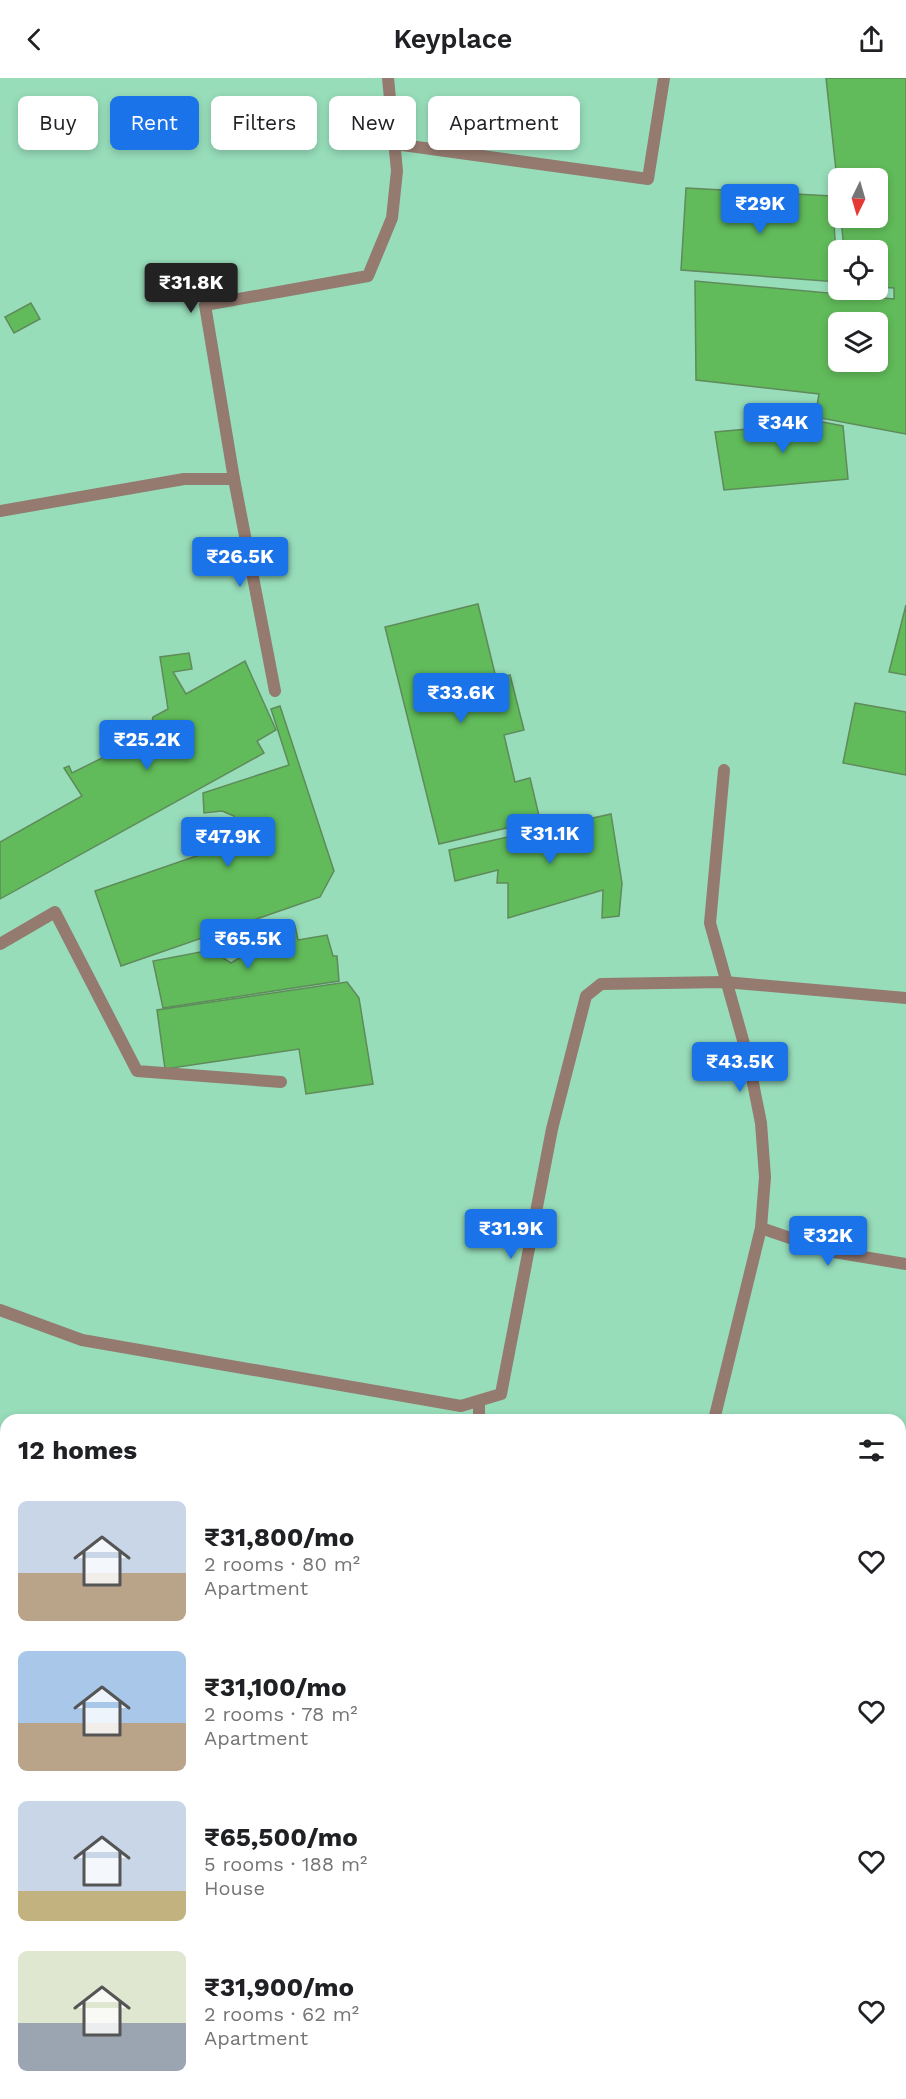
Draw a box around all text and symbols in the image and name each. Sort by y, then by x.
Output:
icon: back [18,23,51,56]
text: Keyplace [393,23,513,55]
icon: share [855,23,888,56]
chip: Buy [18,96,98,150]
chip: Rent [110,96,199,150]
chip: Filters [211,96,317,150]
chip: New [329,96,416,150]
chip: Apartment [428,96,580,150]
north arrow [828,168,888,228]
map controls [828,168,888,372]
pin: ₹29K [724,184,796,235]
text: ₹29K [735,191,785,215]
button: locate [828,240,888,300]
pin: ₹31.8K [142,263,240,314]
text: ₹31.8K [159,270,223,294]
button: layers [828,312,888,372]
pin: ₹34K [747,403,819,454]
text: ₹34K [758,410,808,434]
pin: ₹26.5K [191,537,289,588]
text: ₹26.5K [206,544,274,568]
pin: ₹33.6K [412,673,510,724]
text: ₹33.6K [427,680,495,704]
pin: ₹25.2K [98,720,196,771]
text: ₹25.2K [113,727,181,751]
pin: ₹31.1K [501,814,599,865]
pin: ₹47.9K [179,817,277,868]
text: ₹31.1K [521,821,579,845]
text: ₹47.9K [195,824,261,848]
pin: ₹65.5K [199,919,297,970]
text: ₹65.5K [214,926,282,950]
pin: ₹43.5K [691,1042,789,1093]
text: ₹43.5K [706,1049,774,1073]
pin: ₹31.9K [462,1209,560,1260]
text: ₹31.9K [479,1216,543,1240]
pin: ₹32K [792,1216,864,1267]
text: ₹32K [803,1223,853,1247]
icon: filters [855,1434,888,1467]
text: 12 homes [18,1435,137,1465]
text: ₹31,800/mo [204,1522,354,1552]
icon: home [66,1525,138,1597]
icon: heart [855,1545,888,1578]
text: 2 rooms · 80 m² [204,1552,360,1576]
text: Apartment [204,1576,308,1600]
text: ₹31,100/mo [204,1672,347,1702]
icon: home [66,1675,138,1747]
icon: heart [855,1695,888,1728]
text: 2 rooms · 78 m² [204,1702,358,1726]
text: Apartment [204,1726,308,1750]
text: ₹65,500/mo [204,1822,358,1852]
icon: home [66,1825,138,1897]
icon: heart [855,1845,888,1878]
text: 5 rooms · 188 m² [204,1852,367,1876]
text: House [204,1876,265,1900]
text: ₹31,900/mo [204,1972,354,2002]
icon: home [66,1975,138,2047]
icon: heart [855,1995,888,2028]
text: 2 rooms · 62 m² [204,2002,359,2026]
text: Apartment [204,2026,308,2050]

